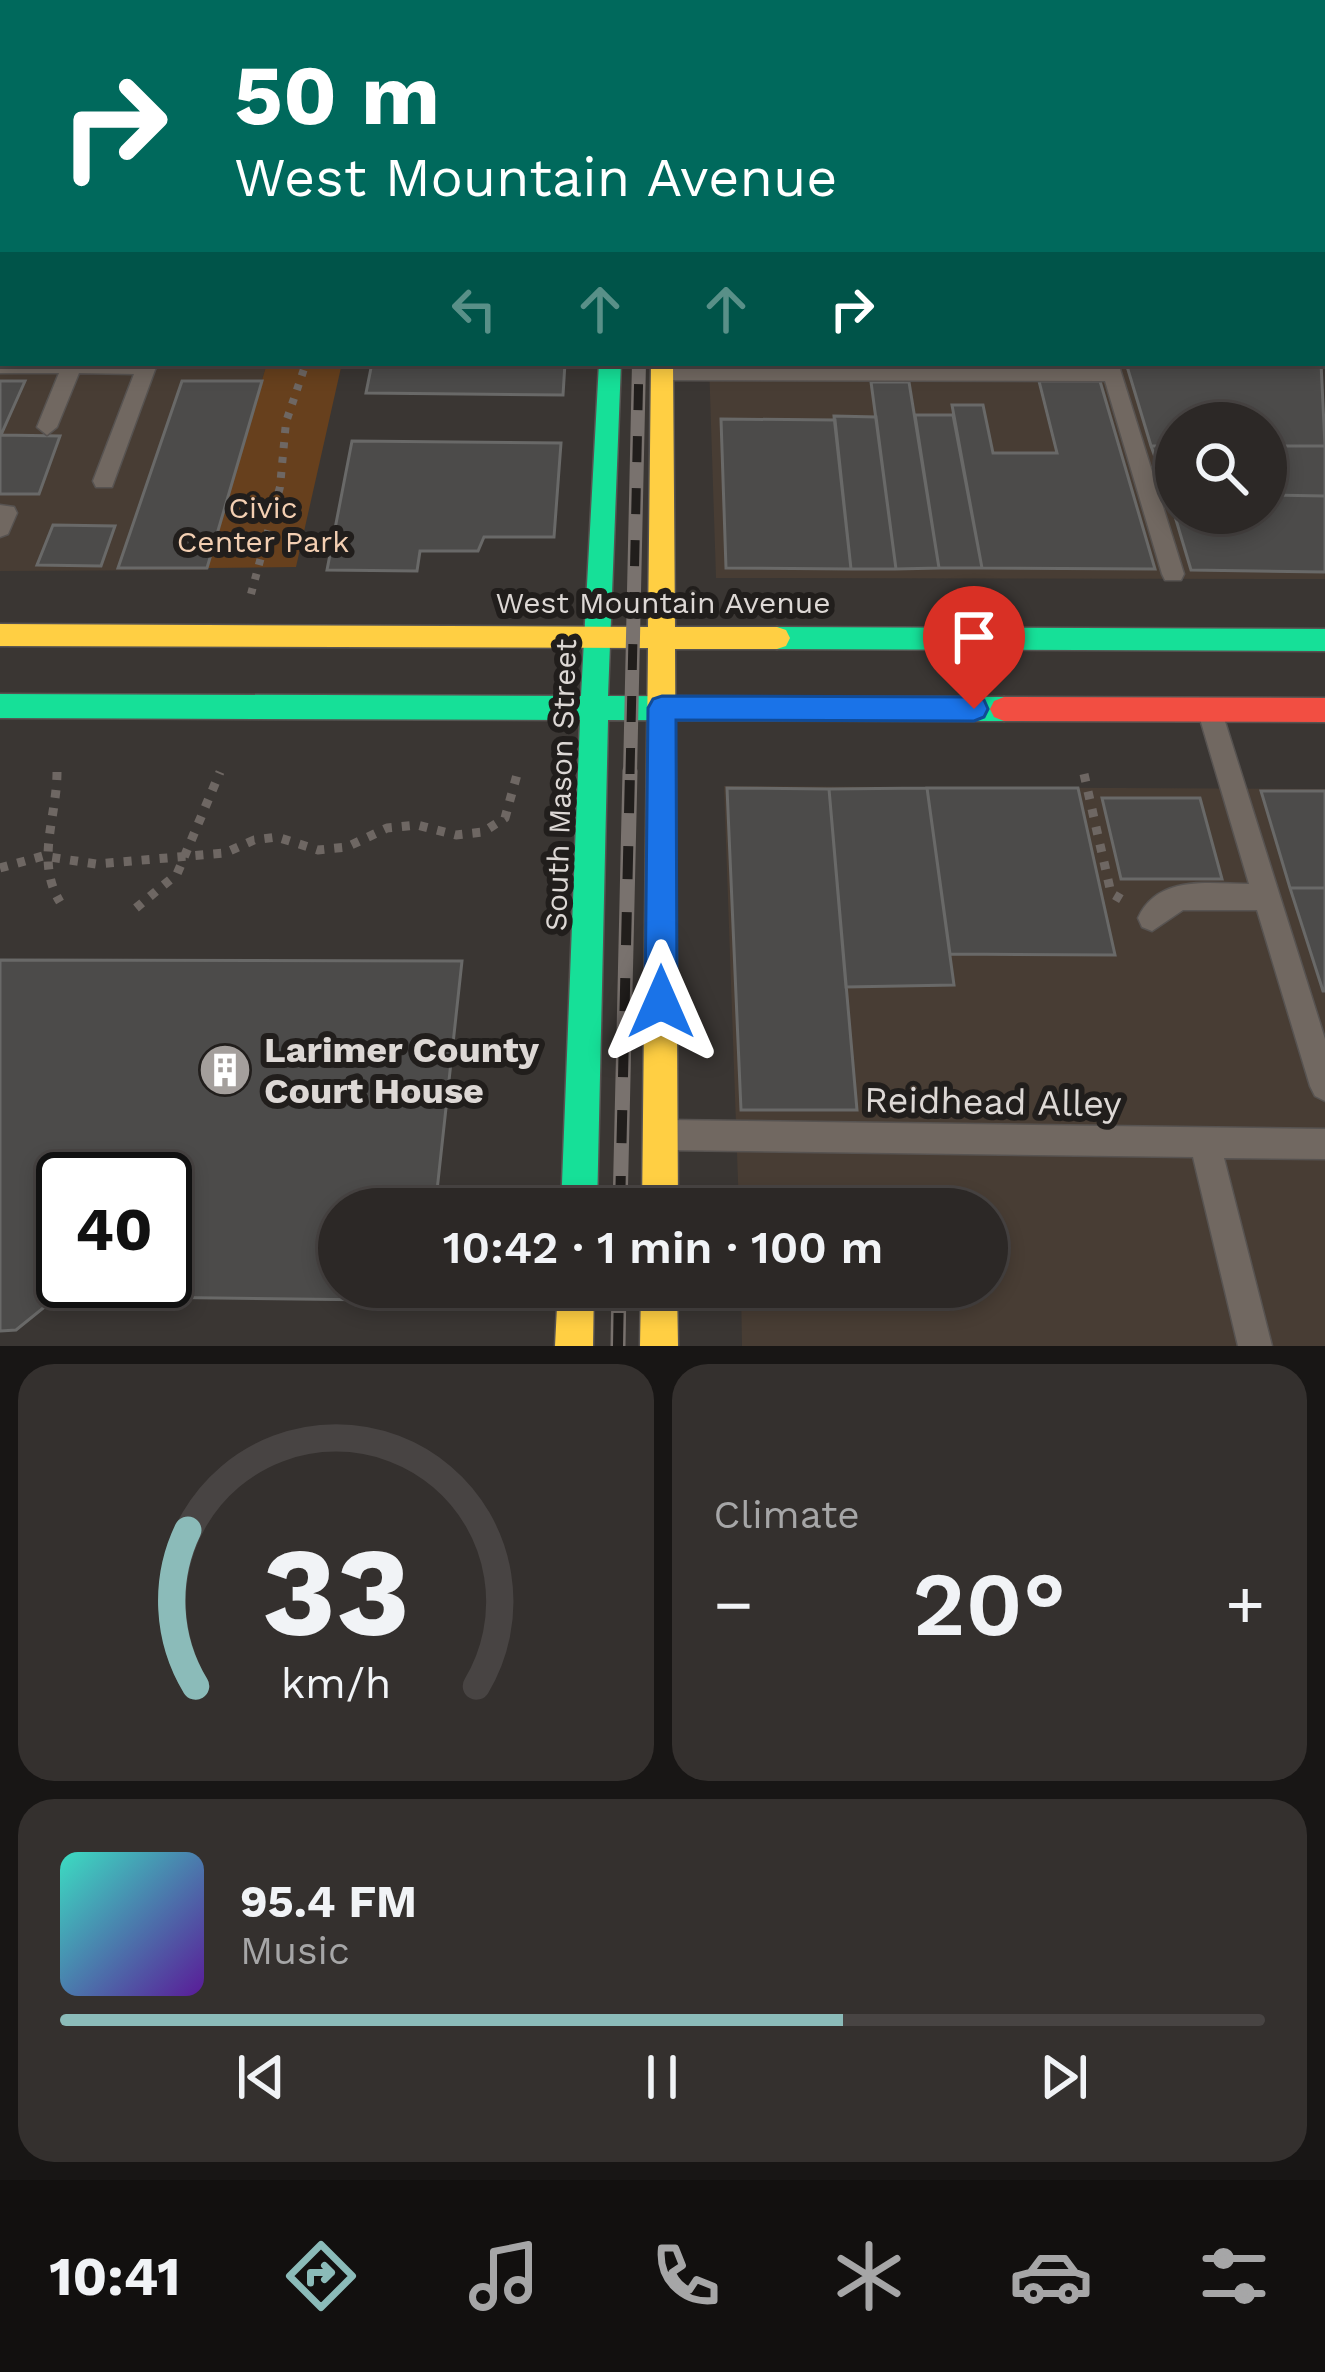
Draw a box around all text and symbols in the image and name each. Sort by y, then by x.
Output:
text: 50 m [234,46,440,144]
icon: right [36,48,192,204]
text: West Mountain Avenue [234,146,837,209]
icon: left [441,276,507,342]
icon: ahead [567,276,633,342]
icon: ahead [693,276,759,342]
icon: right [819,276,885,342]
map controls [1155,402,1287,534]
button: search [1155,402,1287,534]
park label: Civic Center Park [177,490,349,559]
street label: West Mountain Avenue [495,585,831,620]
pin [923,586,1025,709]
icon: arrive [941,604,1007,670]
street label: South Mason Street [538,638,583,932]
position arrow [598,939,724,1065]
place label: Larimer County Court House [264,1029,540,1112]
building icon: Larimer County Court House [197,1042,253,1098]
street label: Reidhead Alley [864,1079,1122,1125]
speed limit sign: 40 [36,1152,192,1308]
text: 10:42 · 1 min · 100 m [443,1221,883,1274]
text: Climate [714,1492,860,1537]
text: 33 [262,1519,410,1665]
text: 20° [912,1551,1066,1657]
text: − [714,1566,753,1643]
text: + [1225,1566,1265,1643]
text: km/h [280,1657,391,1707]
text: 95.4 FM [240,1875,417,1928]
text: Music [240,1928,350,1973]
icon: previous [228,2044,294,2110]
icon: pause [629,2044,695,2110]
icon: next [1031,2044,1097,2110]
icon: directions [279,2234,363,2318]
icon: music [462,2234,546,2318]
icon: phone [644,2234,728,2318]
icon: climate [827,2234,911,2318]
icon: car [1009,2234,1093,2318]
icon: filters [1192,2234,1276,2318]
text: 10:41 [49,2245,180,2308]

